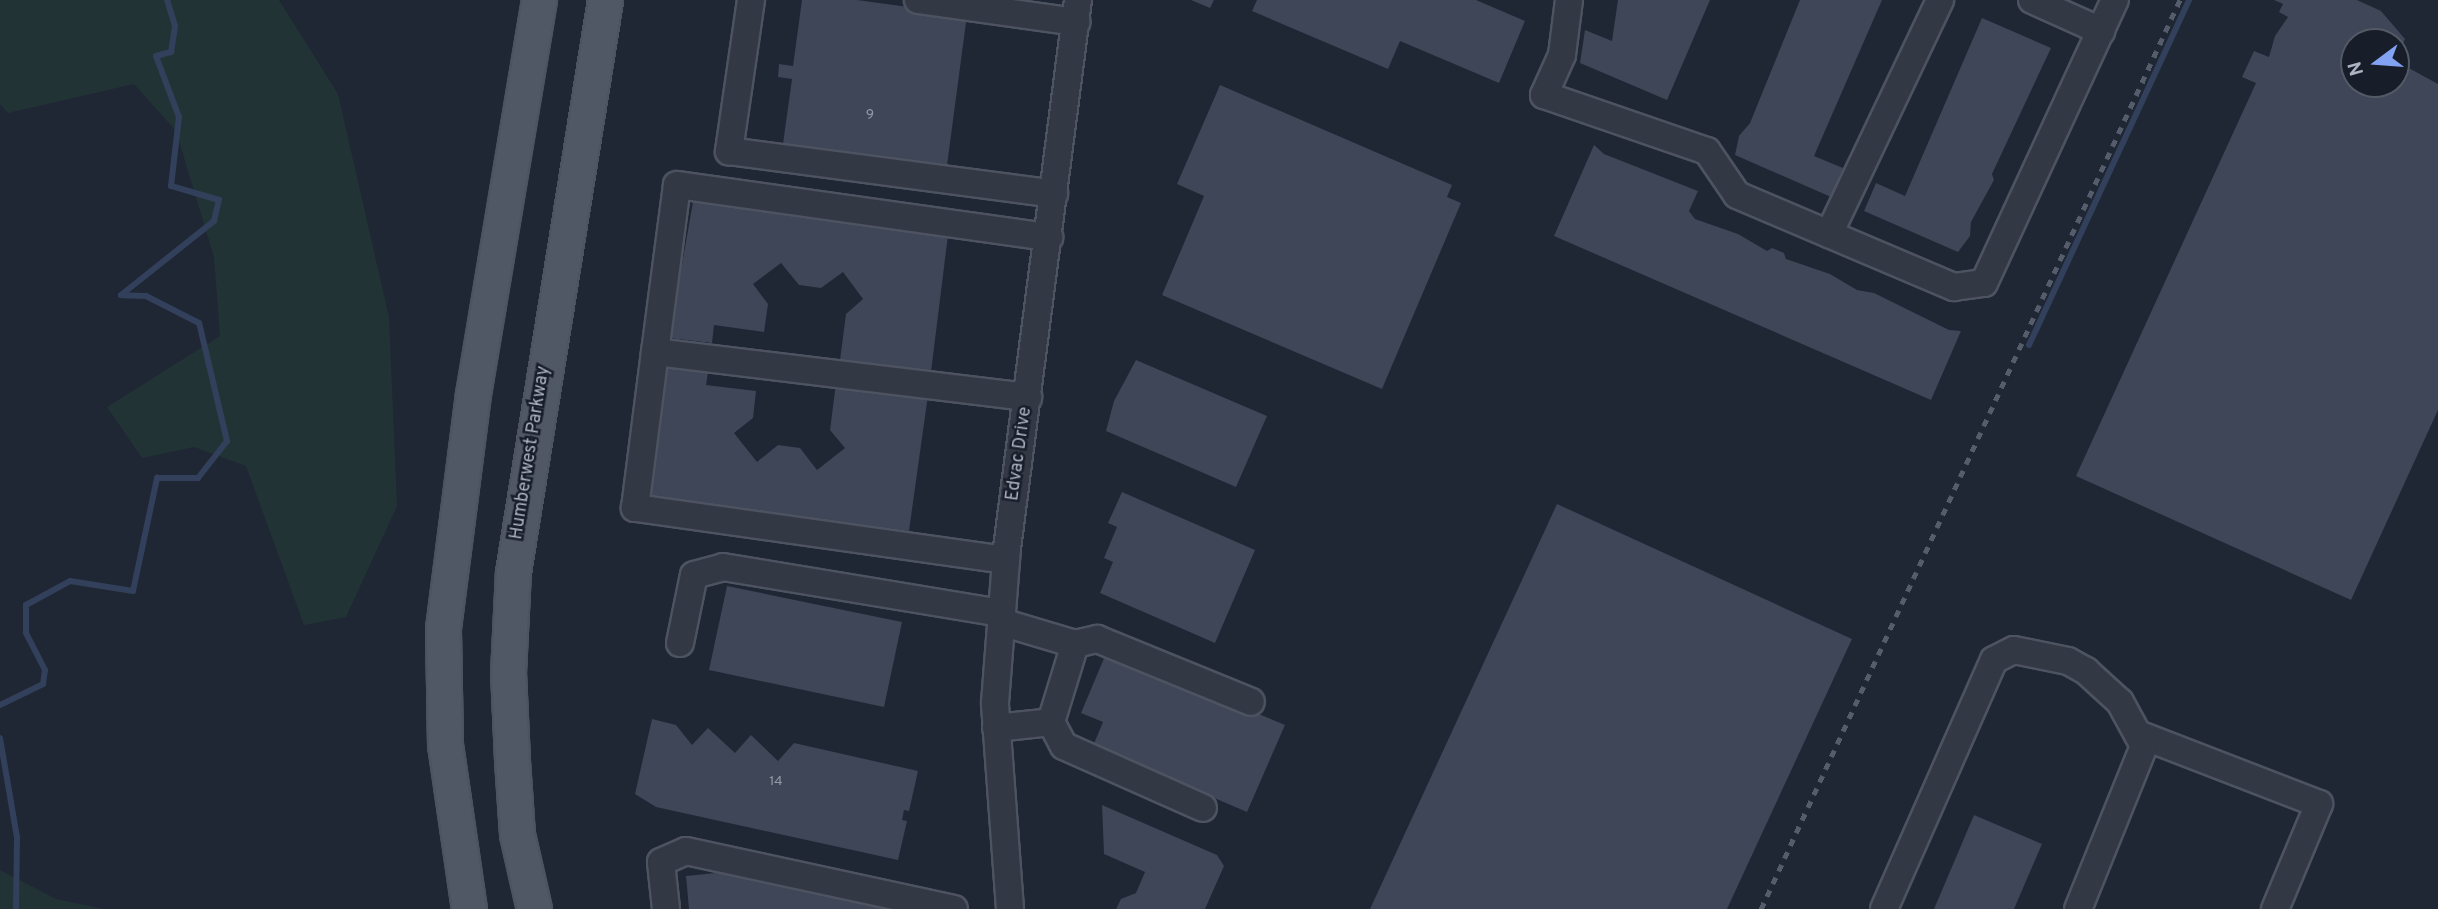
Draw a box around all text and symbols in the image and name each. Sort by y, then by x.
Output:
north arrow [2340,28,2410,98]
text: N [2343,58,2370,78]
house number: 9 [866,107,874,123]
street label: Humberwest Parkway [507,365,555,541]
street label: Edvac Drive [1003,406,1037,502]
house number: 14 [769,774,783,790]

